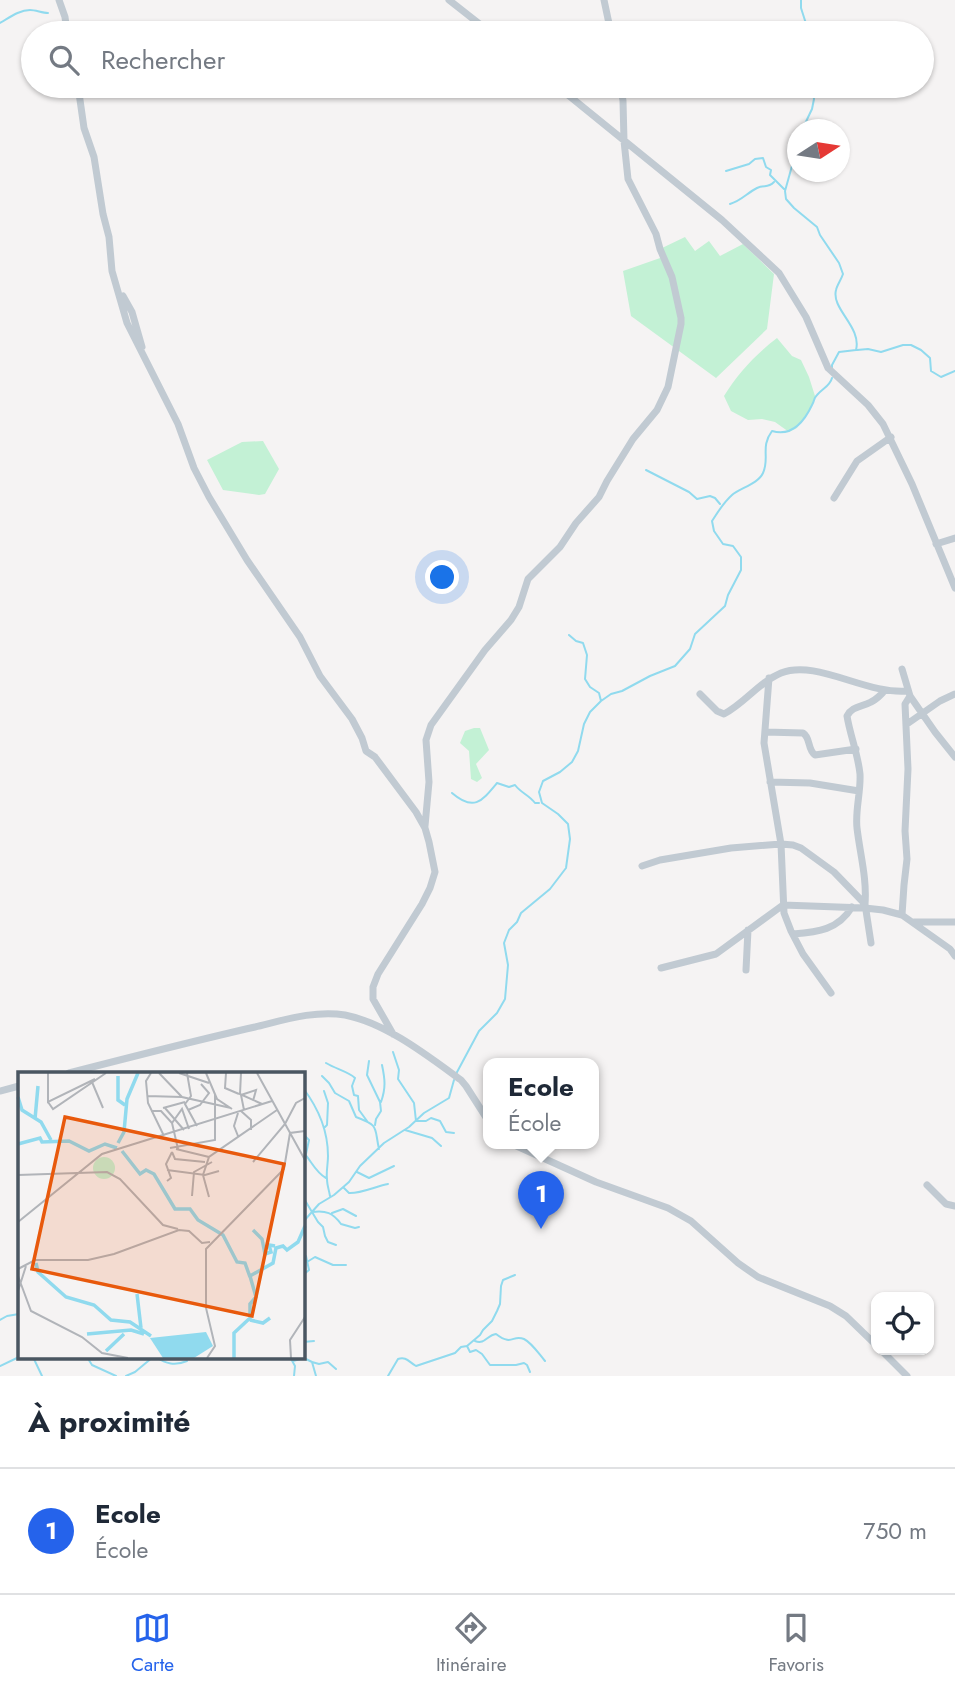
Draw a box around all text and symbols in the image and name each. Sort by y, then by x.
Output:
search box [21,21,934,98]
icon: search [45,41,83,79]
text: Rechercher [101,41,225,79]
north arrow [787,119,850,182]
your location [425,560,459,594]
popup [483,1058,599,1149]
text: Ecole [508,1068,574,1106]
inset map [18,1072,304,1358]
text: École [508,1106,561,1140]
pin: 1 [518,1171,564,1229]
map controls [871,1292,934,1355]
button: locate [871,1292,934,1355]
text: À proximité [28,1400,191,1443]
text: Ecole [95,1495,161,1533]
text: 1 [45,1514,57,1548]
text: 750 m [863,1514,927,1548]
text: École [95,1533,148,1567]
tab: Carte [131,1609,174,1678]
tab: Itinéraire [436,1609,506,1678]
tab: Favoris [768,1609,824,1678]

